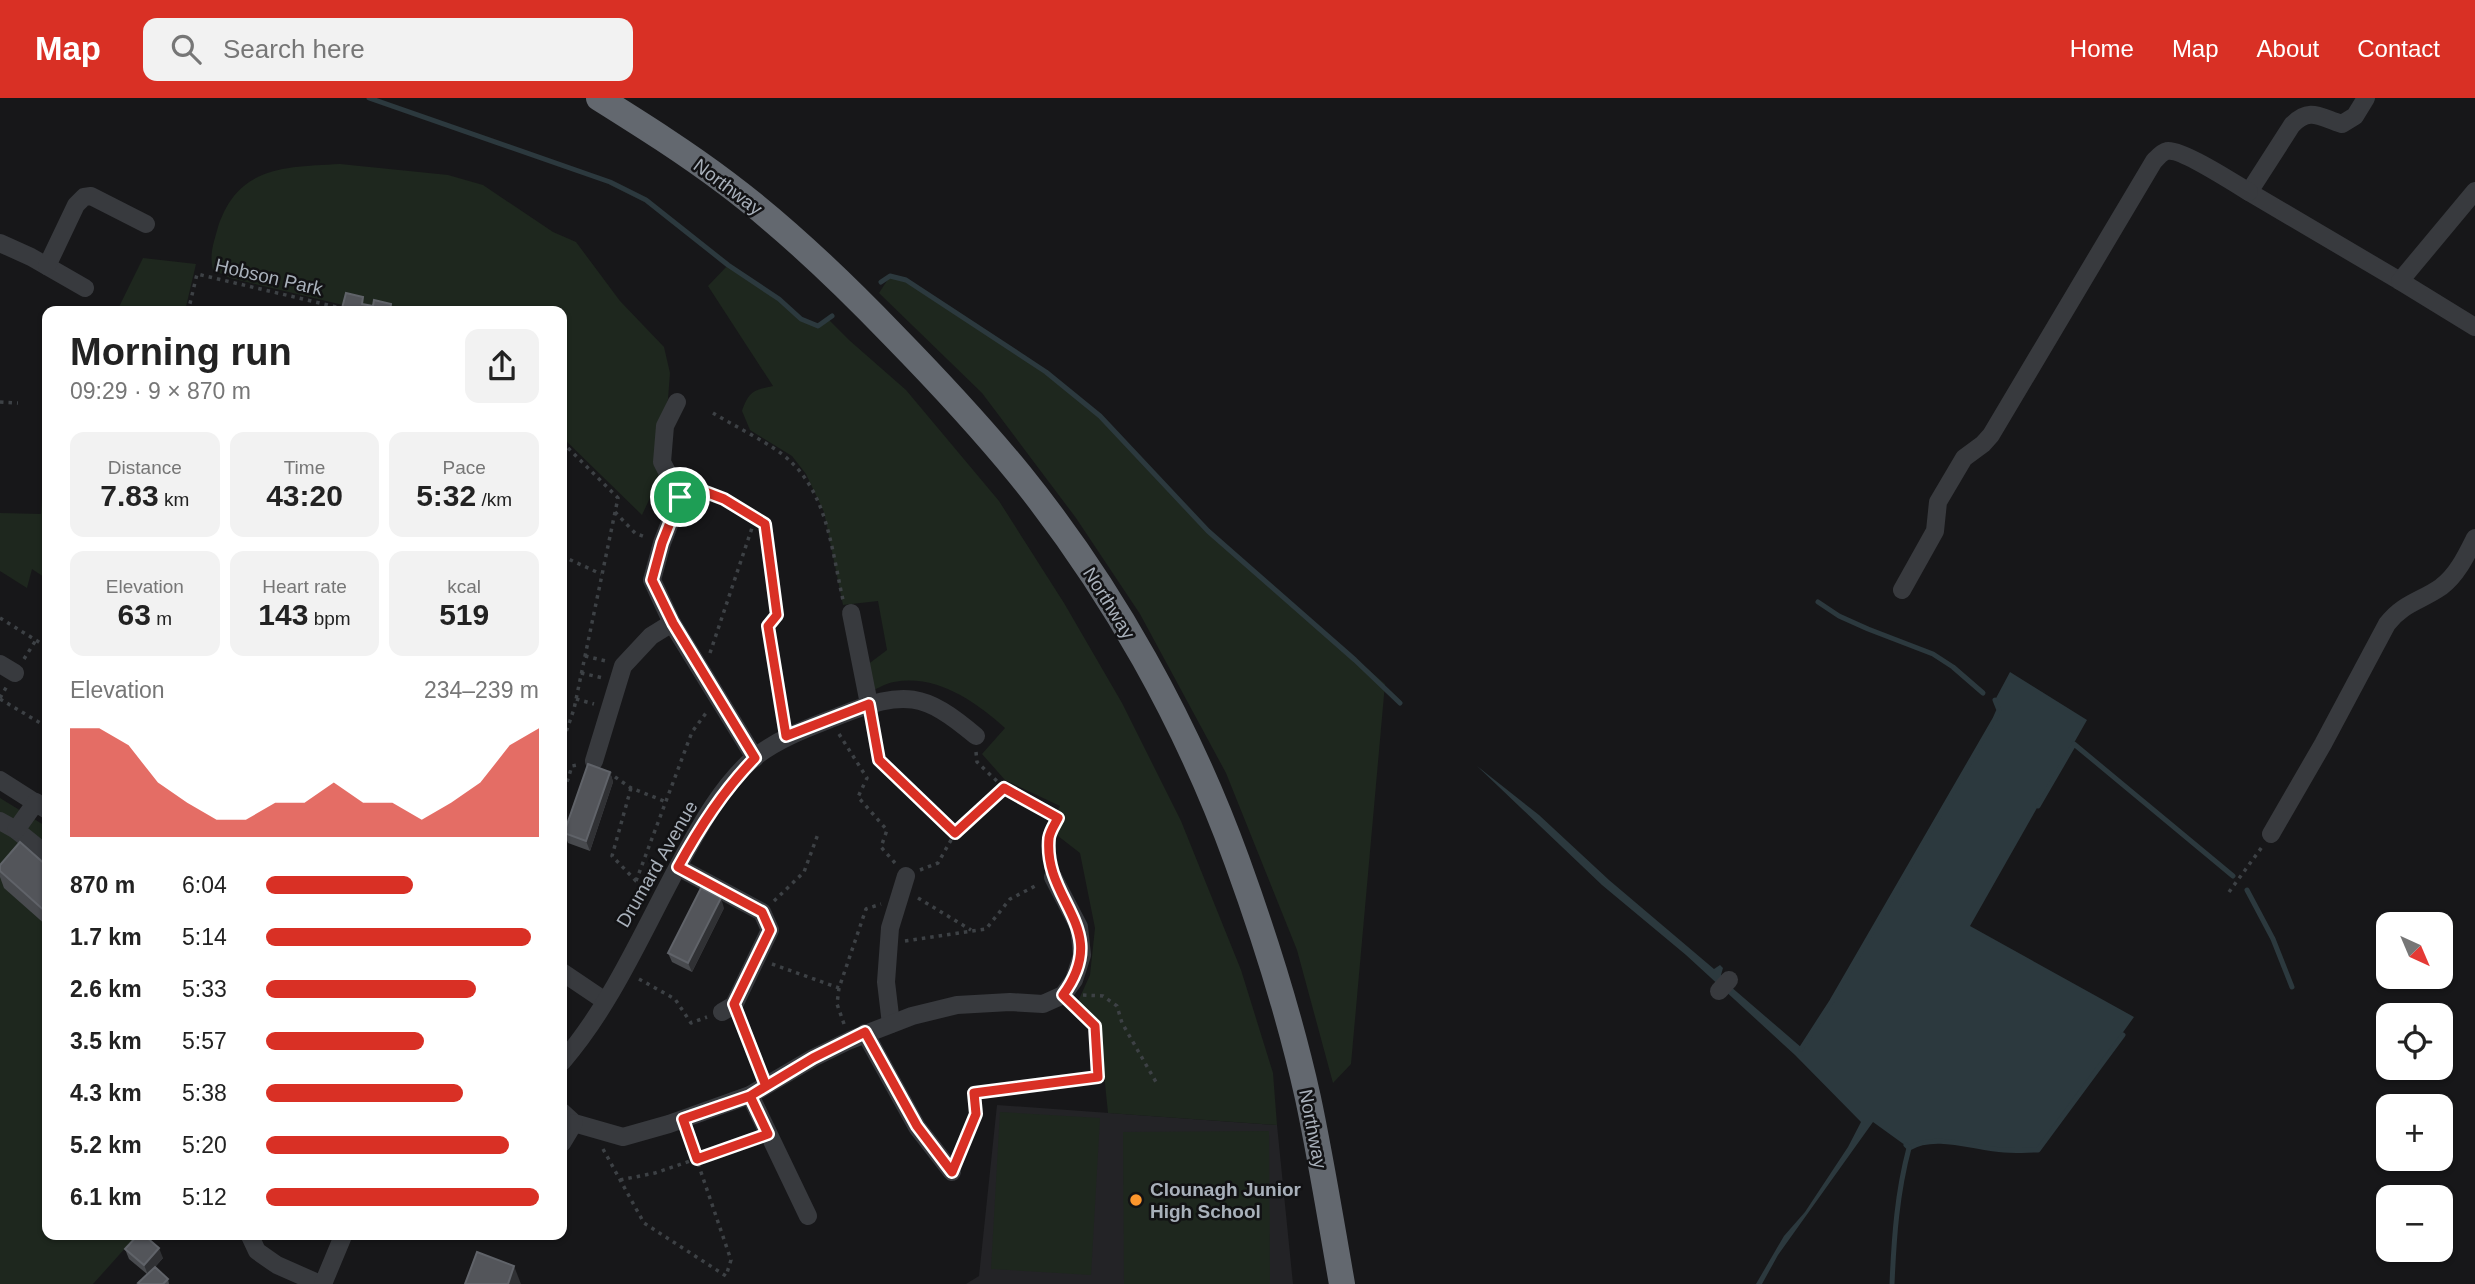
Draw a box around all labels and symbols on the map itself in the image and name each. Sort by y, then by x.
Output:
street label: Northway [690,154,767,220]
street label: Hobson Park [213,254,325,300]
pin [650,467,710,527]
street label: Northway [1079,563,1139,643]
street label: Drumard Avenue [612,797,702,931]
north arrow [2376,912,2454,989]
street label: Northway [1295,1088,1331,1171]
place label: Clounagh Junior High School [1150,1179,1302,1222]
marker: Clounagh Junior High School [1128,1192,1144,1208]

